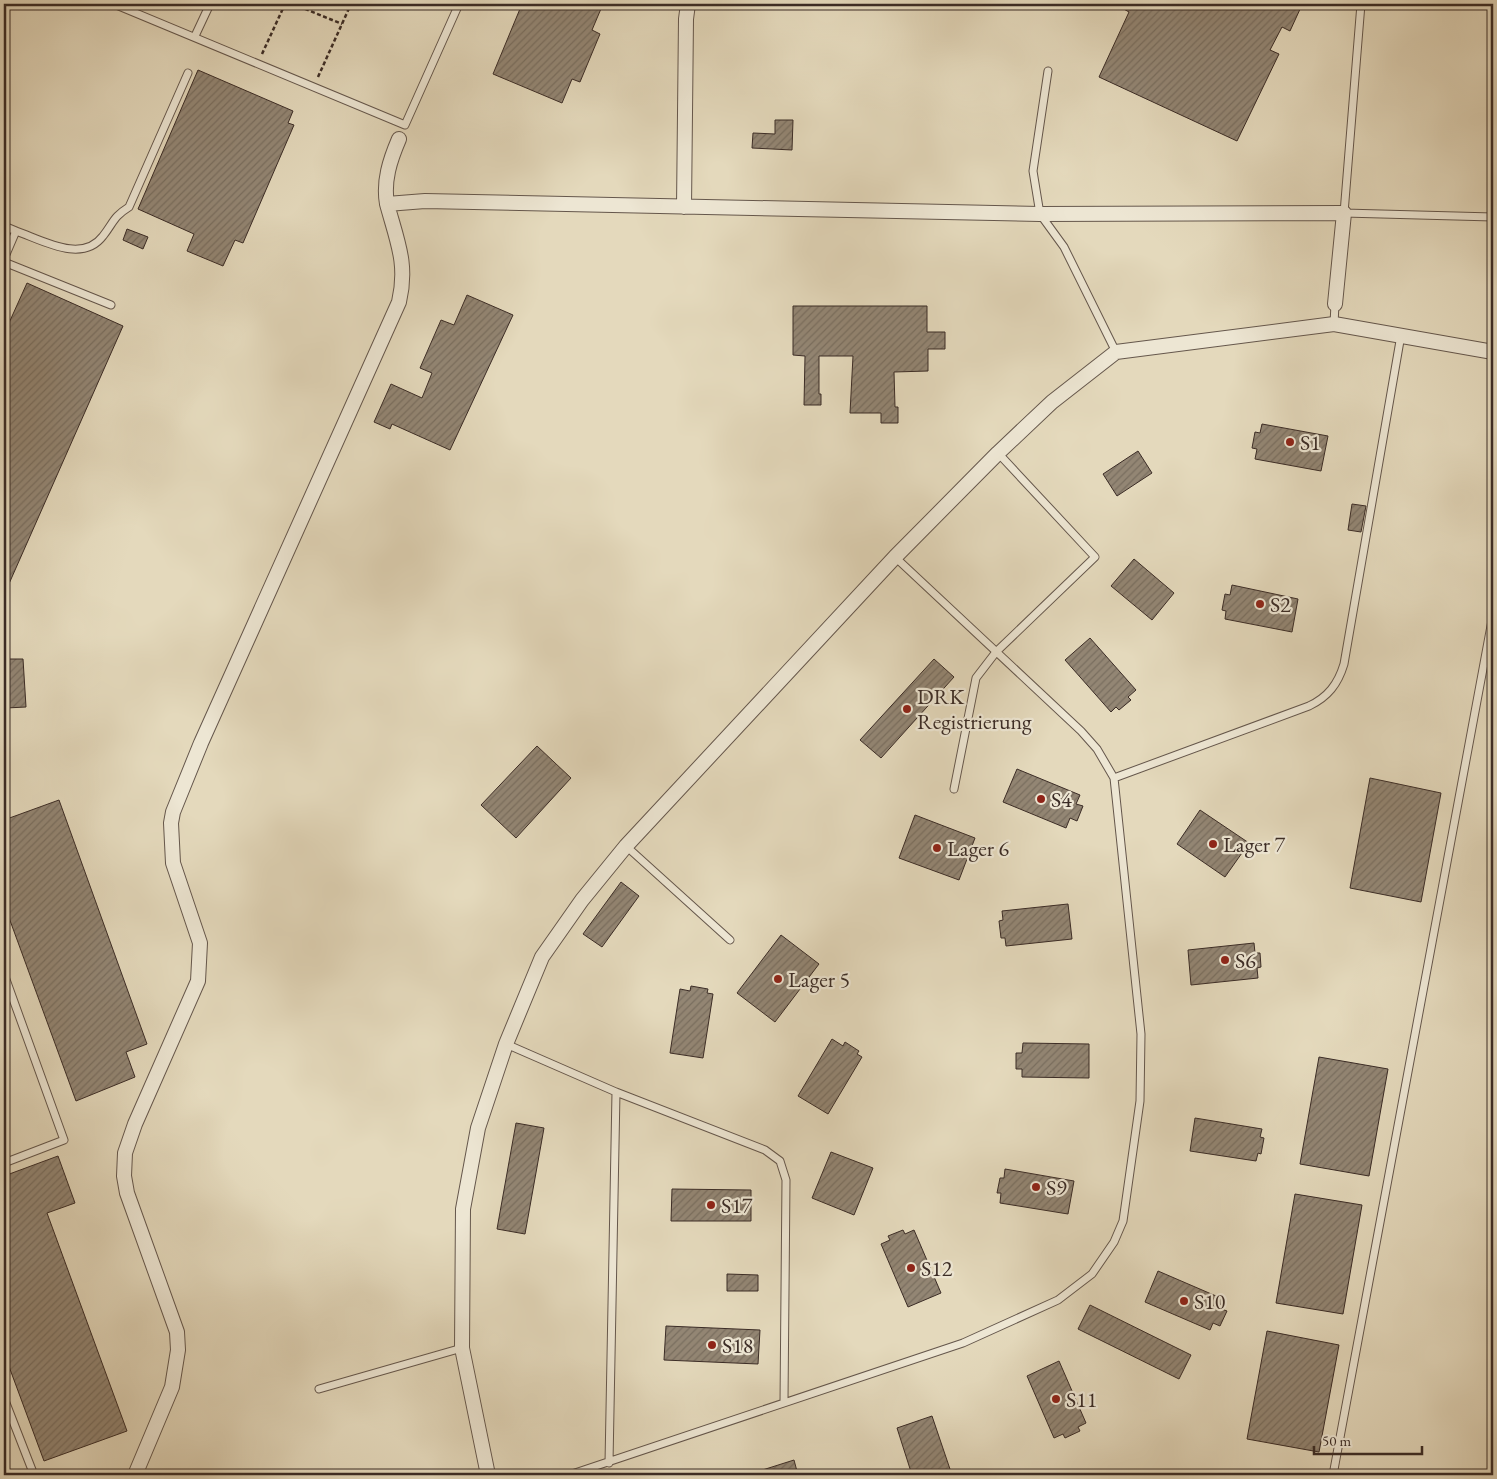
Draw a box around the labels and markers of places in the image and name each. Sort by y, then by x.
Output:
place label: S1 [1300,428,1321,457]
marker: S1 [1284,436,1296,448]
place label: S2 [1270,590,1291,619]
marker: S2 [1254,598,1266,610]
place label: DRK Registrierung [917,682,1032,736]
marker: DRK Registrierung [901,703,913,715]
place label: S4 [1051,785,1072,814]
marker: S4 [1035,793,1047,805]
place label: Lager 7 [1223,830,1286,859]
place label: Lager 6 [947,834,1010,863]
marker: Lager 7 [1207,838,1219,850]
marker: Lager 6 [931,842,943,854]
place label: S6 [1235,946,1256,975]
marker: S6 [1219,954,1231,966]
place label: Lager 5 [788,965,850,994]
marker: Lager 5 [772,973,784,985]
place label: S9 [1046,1173,1067,1202]
marker: S9 [1030,1181,1042,1193]
place label: S17 [721,1191,753,1220]
marker: S17 [705,1199,717,1211]
place label: S12 [921,1254,953,1283]
marker: S12 [905,1262,917,1274]
place label: S10 [1194,1287,1226,1316]
marker: S10 [1178,1295,1190,1307]
place label: S18 [722,1331,753,1360]
marker: S18 [706,1339,718,1351]
place label: S11 [1066,1385,1097,1414]
marker: S11 [1050,1393,1062,1405]

